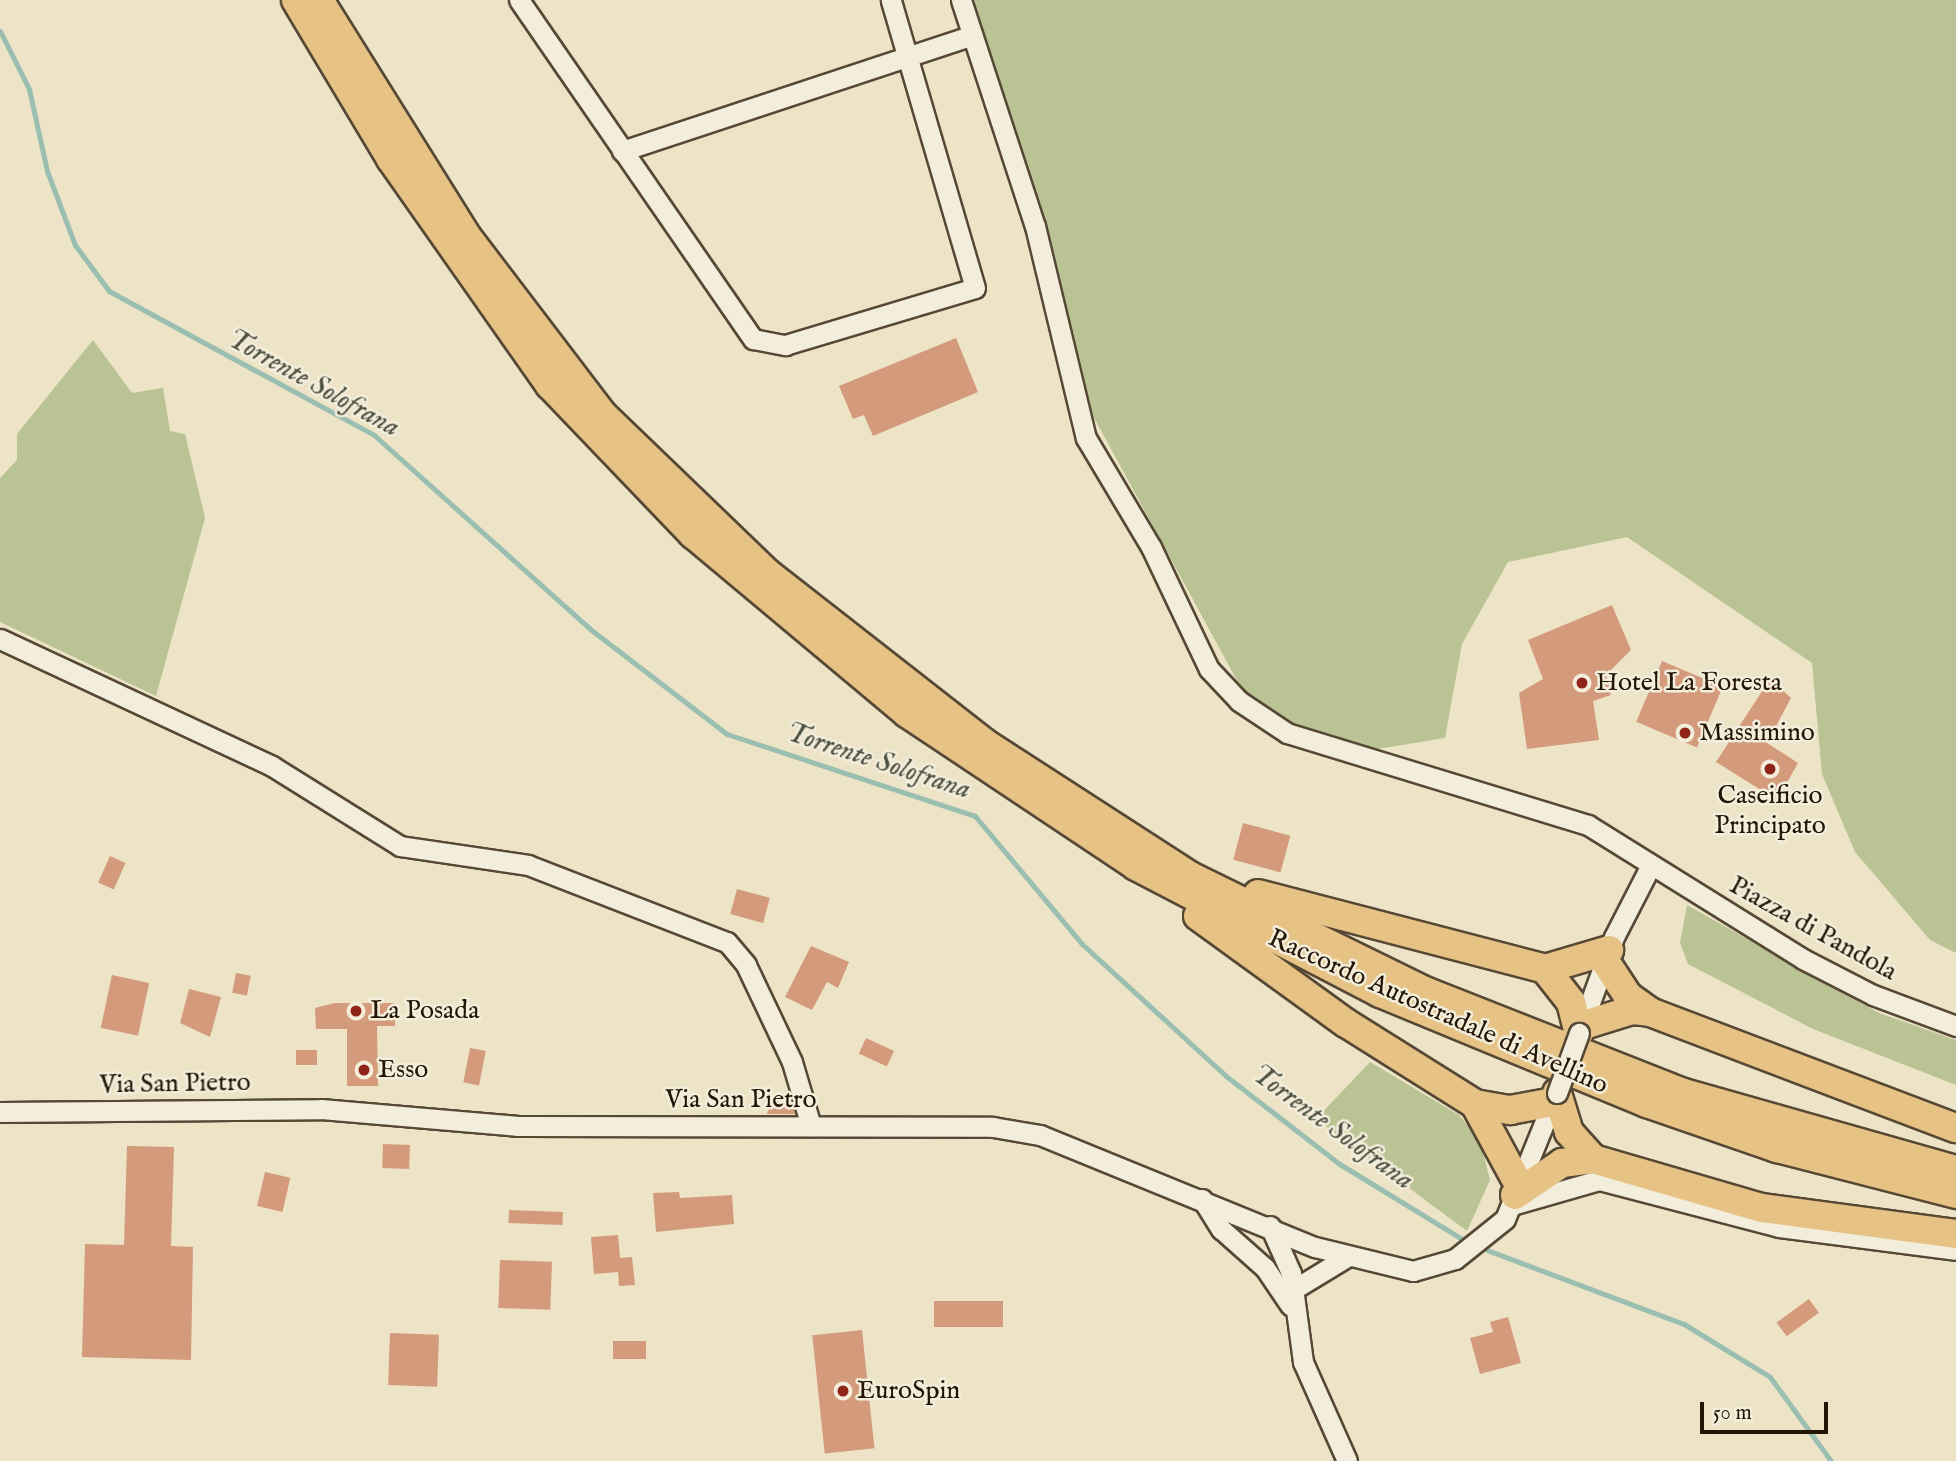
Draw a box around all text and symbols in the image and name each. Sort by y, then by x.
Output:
water label: Torrente Solofrana [221,323,405,445]
place label: Hotel La Foresta [1596,667,1782,699]
marker: Hotel La Foresta [1574,675,1590,691]
water label: Torrente Solofrana [782,716,974,808]
place label: Massimino [1699,717,1815,749]
marker: Massimino [1677,725,1693,741]
marker: Caseificio Principato [1762,761,1778,777]
place label: Caseificio Principato [1714,780,1826,842]
street label: Piazza di Pandola [1724,870,1902,988]
street label: Raccordo Autostradale di Avellino [1263,923,1613,1101]
place label: La Posada [370,995,479,1027]
marker: La Posada [348,1003,364,1019]
place label: Esso [378,1054,428,1086]
water label: Torrente Solofrana [1244,1058,1420,1198]
marker: Esso [356,1062,372,1078]
street label: Via San Pietro [99,1067,251,1101]
street label: Via San Pietro [665,1084,817,1116]
place label: EuroSpin [857,1375,960,1407]
marker: EuroSpin [835,1383,851,1399]
scale bar [1704,1388,1832,1432]
text: 50 m [1713,1400,1752,1427]

